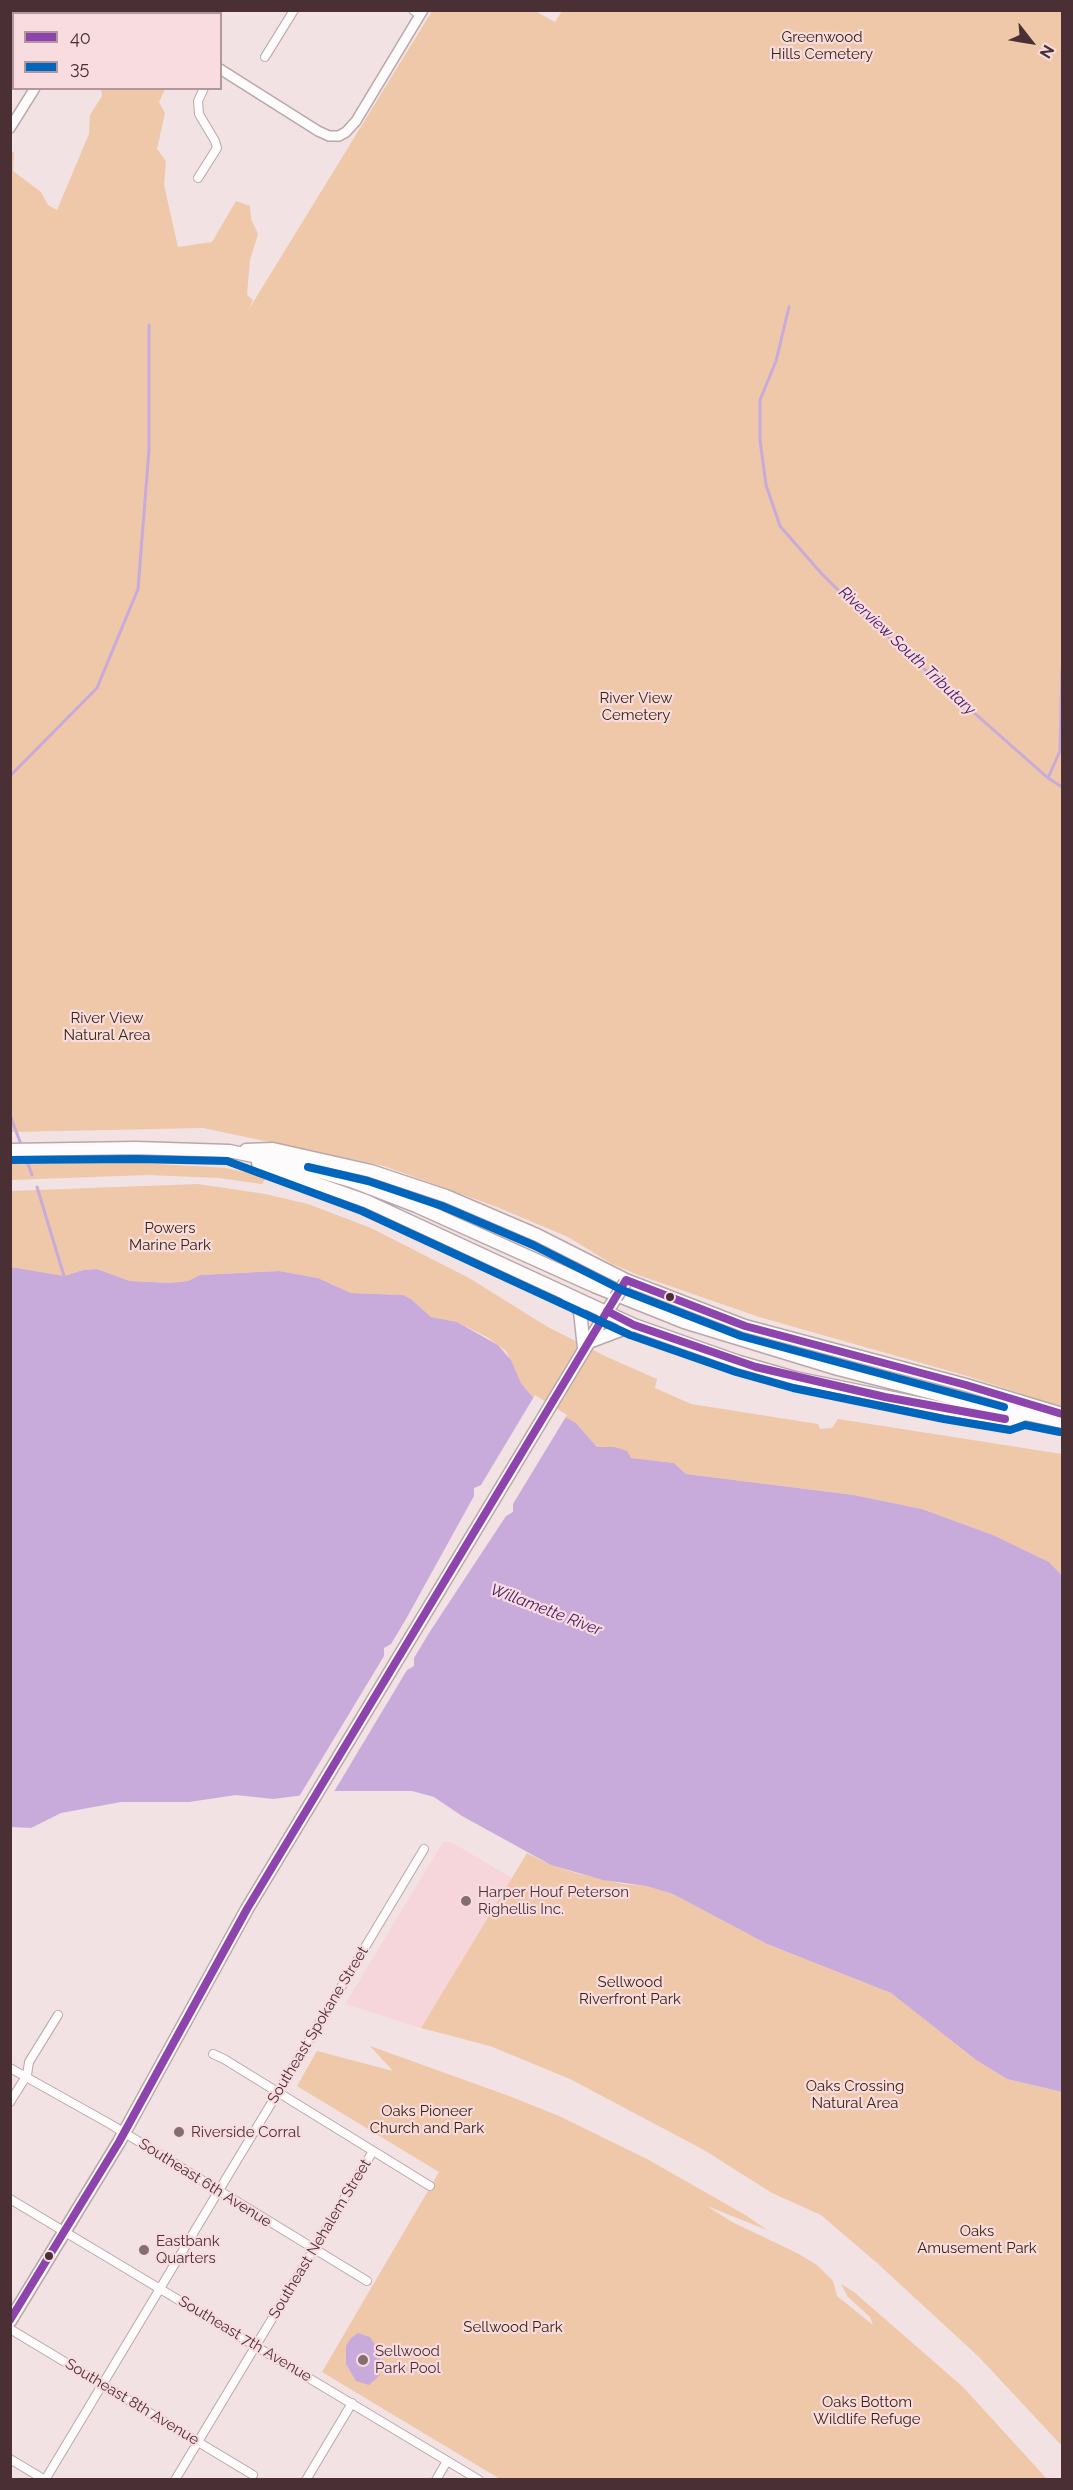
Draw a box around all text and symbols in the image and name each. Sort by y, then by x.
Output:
legend [12,12,222,90]
north arrow [1001,12,1061,72]
text: 40 [70,27,91,48]
park label: Greenwood Hills Cemetery [771,28,873,63]
text: N [1036,41,1058,62]
text: 35 [70,57,89,78]
water label: Riverview South Tributary [835,583,979,719]
park label: River View Cemetery [600,689,672,724]
park label: River View Natural Area [63,1009,151,1044]
park label: Powers Marine Park [129,1219,211,1254]
unlabelled marker [664,1291,676,1303]
water label: Willamette River [488,1580,604,1640]
place label: Harper Houf Peterson Righellis Inc. [478,1883,629,1918]
marker: Harper Houf Peterson Righellis Inc. [459,1894,473,1908]
street label: Southeast Spokane Street [264,1943,372,2107]
park label: Sellwood Riverfront Park [579,1973,681,2008]
park label: Oaks Crossing Natural Area [806,2077,904,2112]
park label: Oaks Pioneer Church and Park [370,2102,484,2137]
place label: Riverside Corral [191,2123,300,2141]
marker: Riverside Corral [172,2125,186,2139]
street label: Southeast 6th Avenue [135,2135,275,2231]
street label: Southeast Nehalem Street [265,2156,375,2322]
park label: Oaks Amusement Park [917,2222,1037,2257]
place label: Eastbank Quarters [156,2232,220,2267]
marker: Eastbank Quarters [137,2243,151,2257]
unlabelled marker [43,2250,55,2262]
street label: Southeast 7th Avenue [175,2292,315,2386]
park label: Sellwood Park [463,2318,563,2336]
place label: Sellwood Park Pool [375,2342,441,2377]
marker: Sellwood Park Pool [356,2353,370,2367]
street label: Southeast 8th Avenue [62,2355,202,2449]
park label: Oaks Bottom Wildlife Refuge [813,2393,921,2428]

